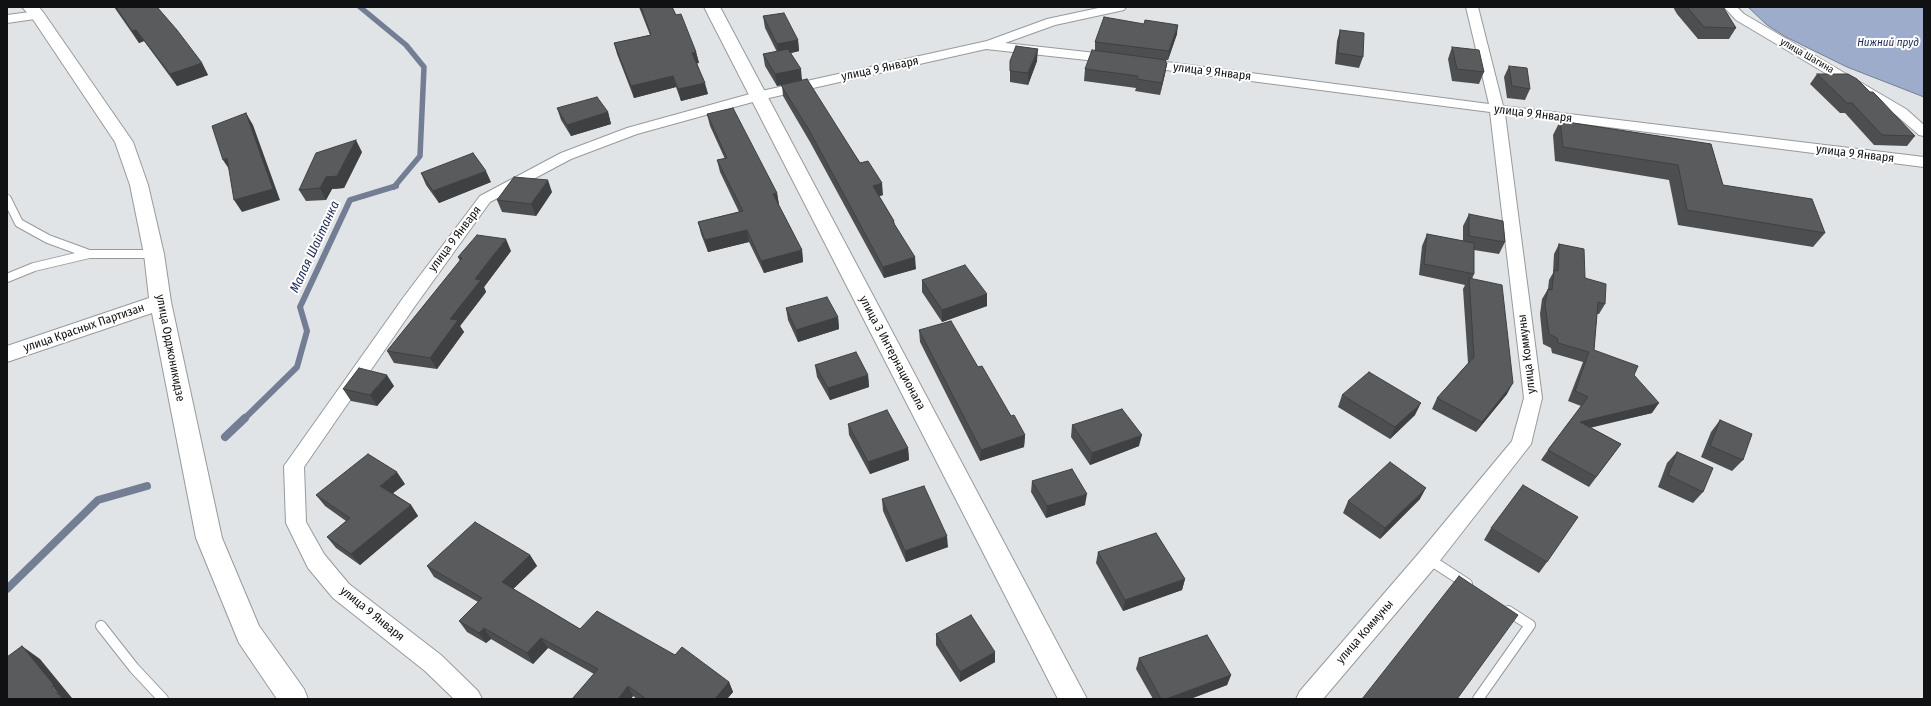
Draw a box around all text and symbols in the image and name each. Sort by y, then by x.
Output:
street label: улица Шагина [1778,36,1836,76]
water label: Нижний пруд [1857,36,1919,50]
street label: улица 9 Января [840,54,920,84]
street label: улица 9 Января [1172,60,1252,84]
street label: улица 9 Января [1493,102,1573,126]
street label: улица 9 Января [1815,142,1895,166]
water label: Малая Шайтанка [287,199,343,295]
street label: улица 9 Января [426,203,484,275]
street label: улица Орджоникидзе [153,293,187,403]
street label: улица 3 Интернационала [856,293,928,413]
street label: улица Красных Партизан [22,301,146,355]
street label: улица Коммуны [1515,314,1539,394]
street label: улица 9 Января [337,584,407,644]
street label: улица Коммуны [1333,597,1397,667]

